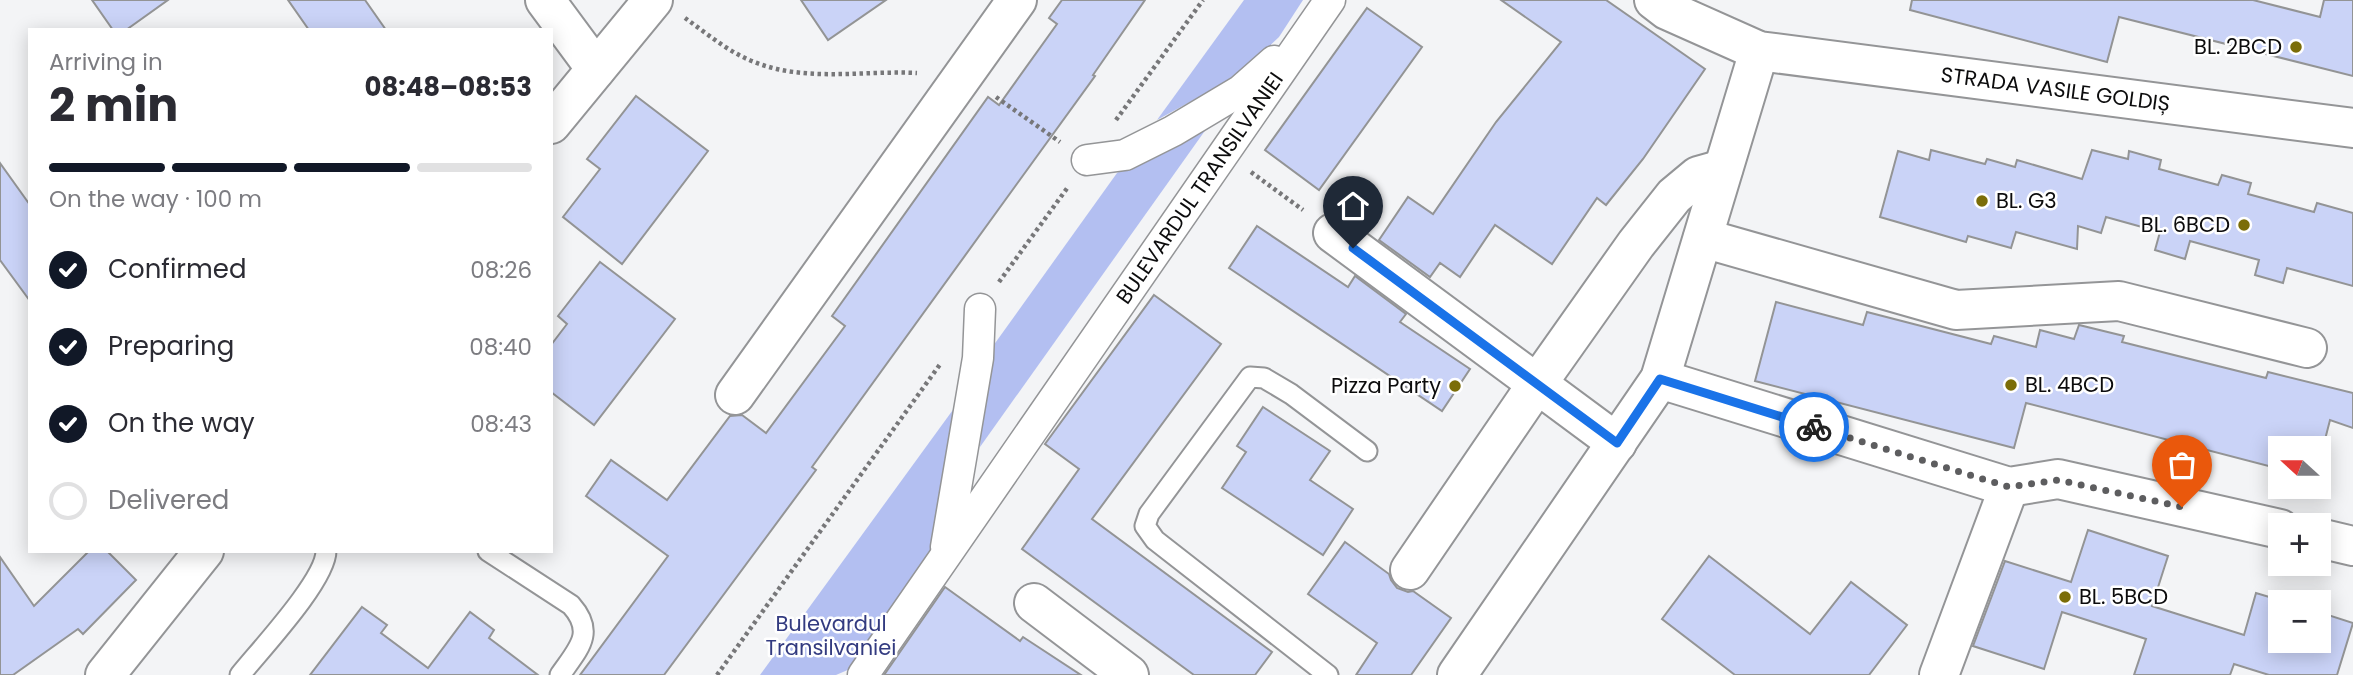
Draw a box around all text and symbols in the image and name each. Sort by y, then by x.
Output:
place label: BL. 2BCD [2194,32,2282,61]
marker: BL. 2BCD [2288,39,2304,55]
text: Arriving in [49,46,163,78]
street label: STRADA VASILE GOLDIȘ [1939,60,2172,118]
street label: BULEVARDUL TRANSILVANIEI [1109,66,1290,309]
text: 08:48–08:53 [364,69,532,105]
text: 2 min [49,73,178,137]
pin [1323,176,1383,248]
text: On the way · 100 m [49,183,262,215]
place label: BL. G3 [1996,186,2057,215]
icon: home [1334,187,1372,225]
marker: BL. G3 [1974,193,1990,209]
place label: BL. 6BCD [2141,210,2230,239]
marker: BL. 6BCD [2236,217,2252,233]
icon: check [49,251,87,289]
text: Confirmed [108,251,246,287]
text: 08:26 [470,254,532,286]
icon: check [49,328,87,366]
text: Preparing [108,328,234,364]
text: 08:40 [469,331,532,363]
place label: BL. 4BCD [2025,370,2114,399]
place label: Pizza Party [1331,371,1441,400]
marker: BL. 4BCD [2003,377,2019,393]
marker: Pizza Party [1447,378,1463,394]
courier [1779,392,1849,462]
icon: check [49,405,87,443]
text: On the way [108,405,255,441]
text: 08:43 [470,408,532,440]
icon: bike [1795,408,1833,446]
pin [2152,435,2212,507]
north arrow [2268,436,2331,499]
map controls [2268,436,2331,653]
icon: bag [2163,446,2201,484]
text: Delivered [108,482,229,518]
button: + [2268,513,2331,576]
place label: BL. 5BCD [2079,582,2168,611]
marker: BL. 5BCD [2057,589,2073,605]
button: − [2268,590,2331,653]
park label: Bulevardul Transilvaniei [766,609,896,662]

